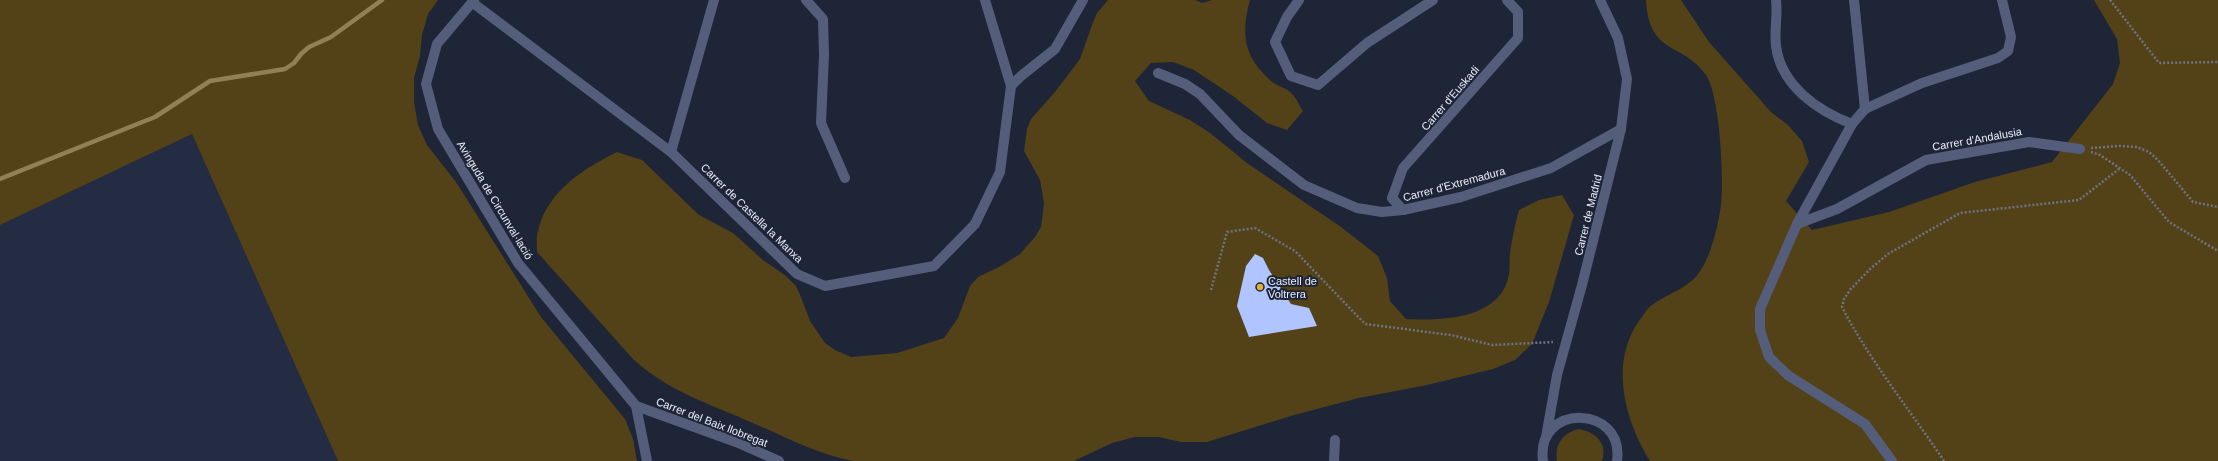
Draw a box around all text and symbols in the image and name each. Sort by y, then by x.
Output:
street label: Carrer d'Euskadi [1419,63,1481,133]
street label: Carrer d'Andalusia [1931,125,2024,153]
street label: Avinguda de Circunval·lació [455,139,535,261]
street label: Carrer de Castella la Manxa [699,161,806,265]
street label: Carrer d'Extremadura [1402,164,1507,203]
street label: Carrer de Madrid [1572,173,1604,257]
place label: Castell de Voltrera [1268,275,1317,300]
marker: Castell de Voltrera [1255,282,1265,292]
street label: Carrer del Baix llobregat [654,395,770,449]

